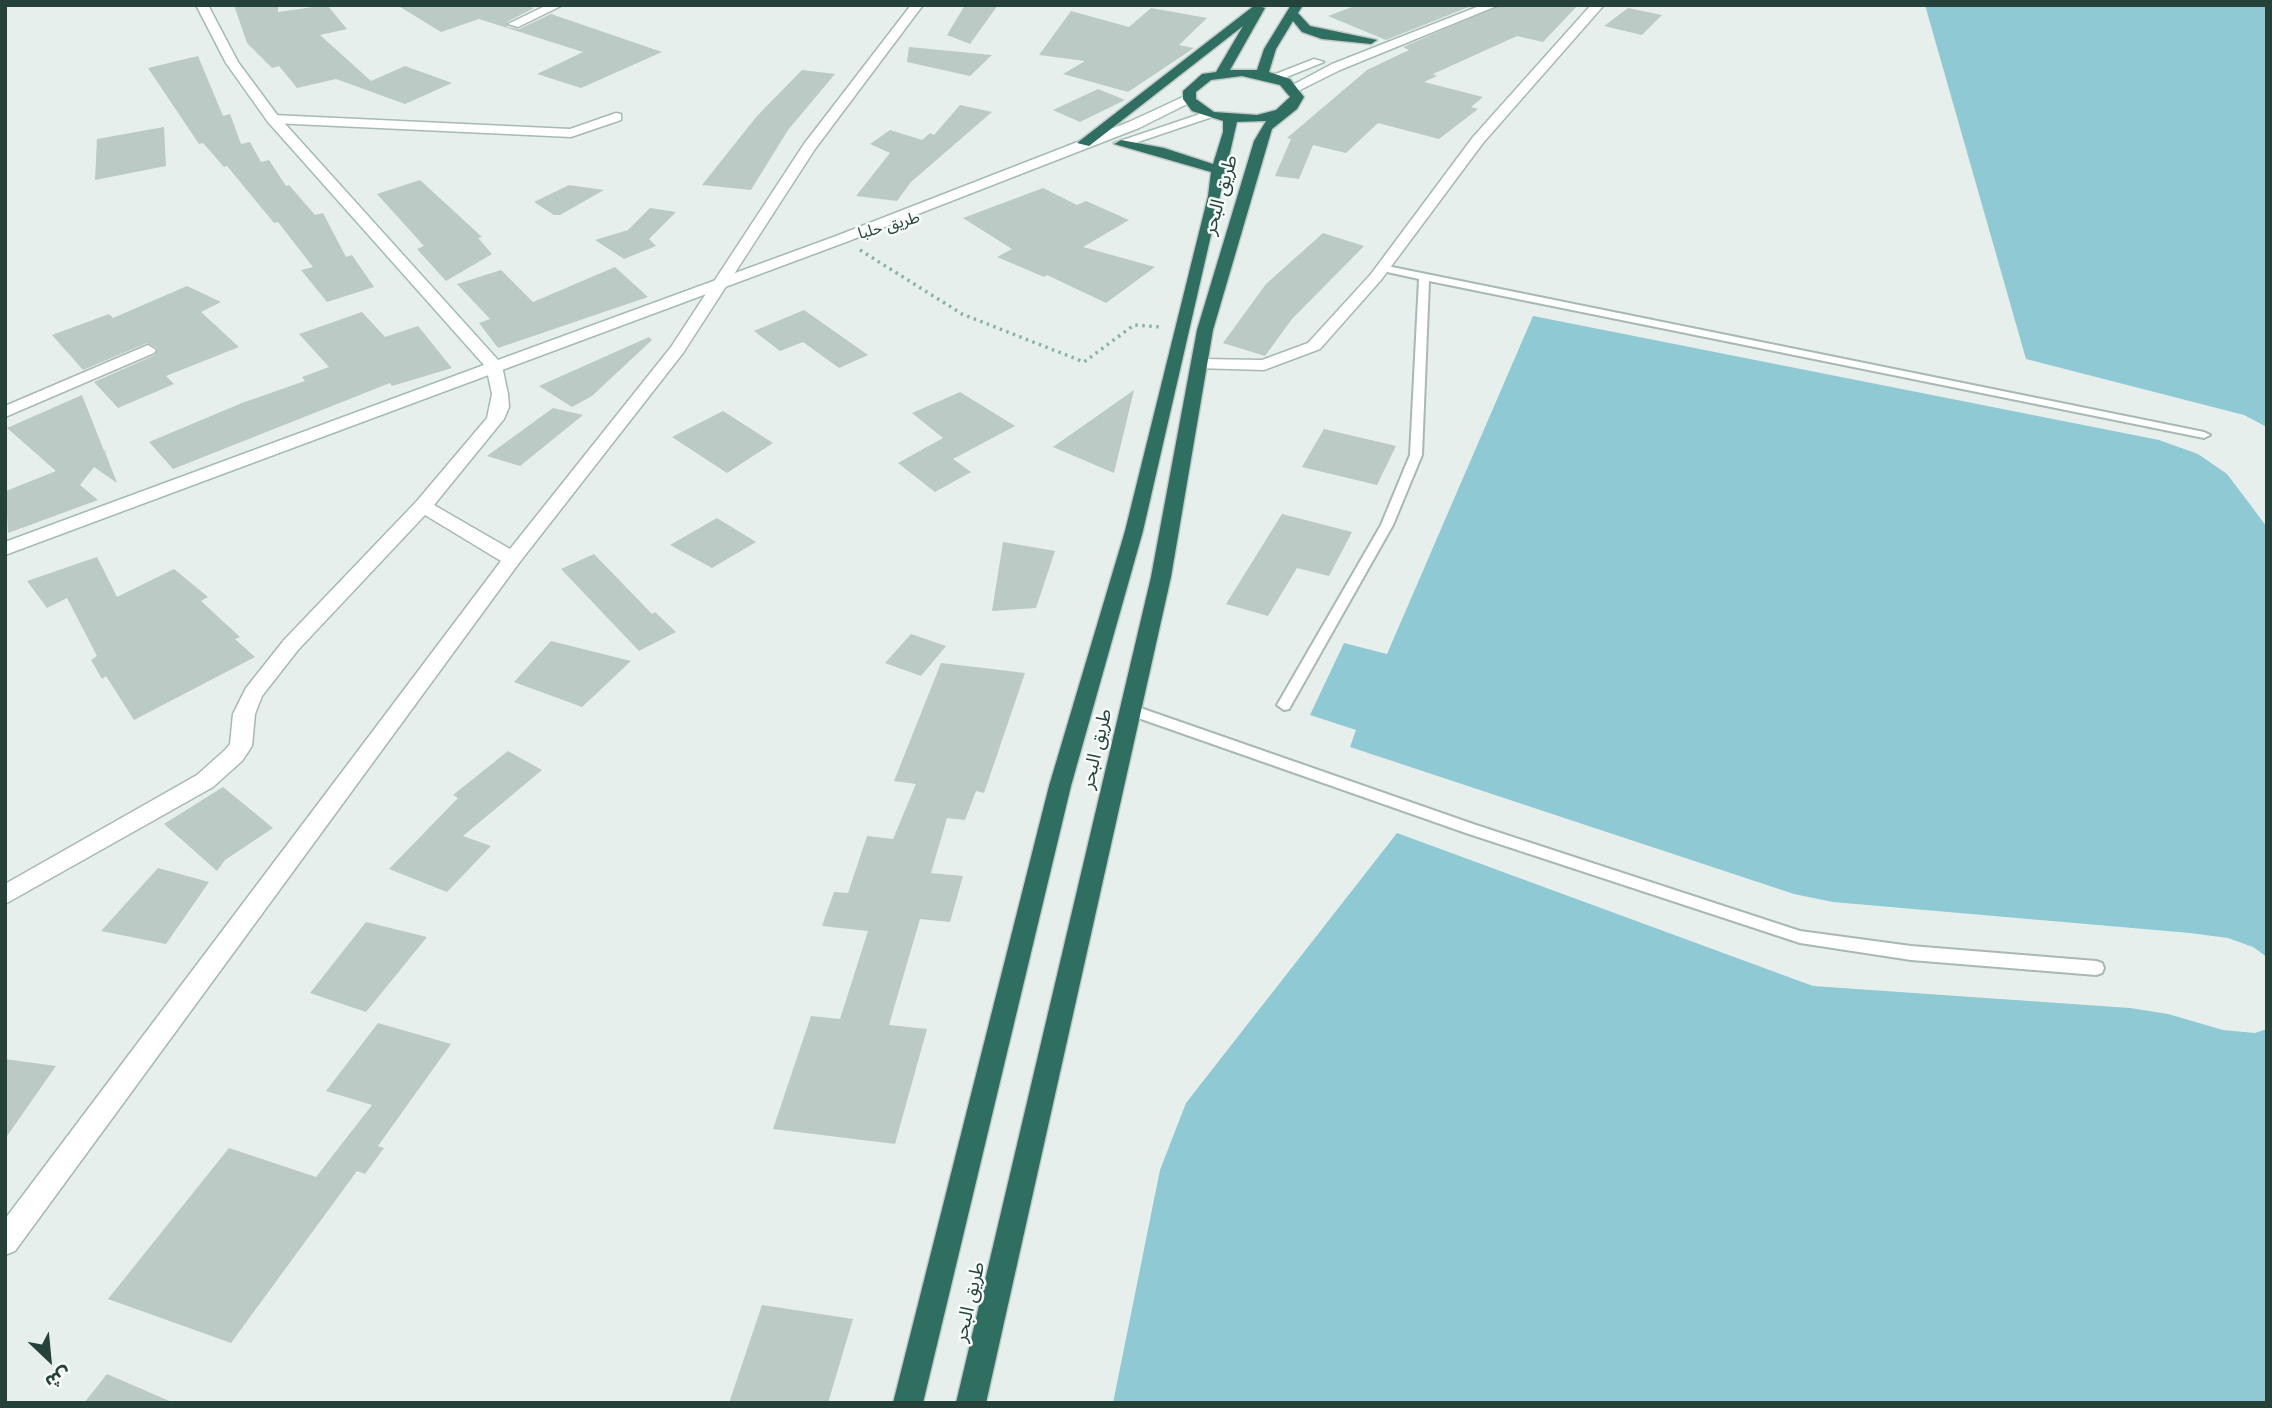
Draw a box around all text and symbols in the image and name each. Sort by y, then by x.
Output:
street label: طريق البحر [1199,153,1243,237]
street label: طريق حلبا [856,208,922,244]
street label: طريق البحر [1077,707,1117,791]
street label: طريق البحر [950,1260,990,1344]
north arrow [14,1324,84,1394]
text: ش [42,1363,75,1393]

